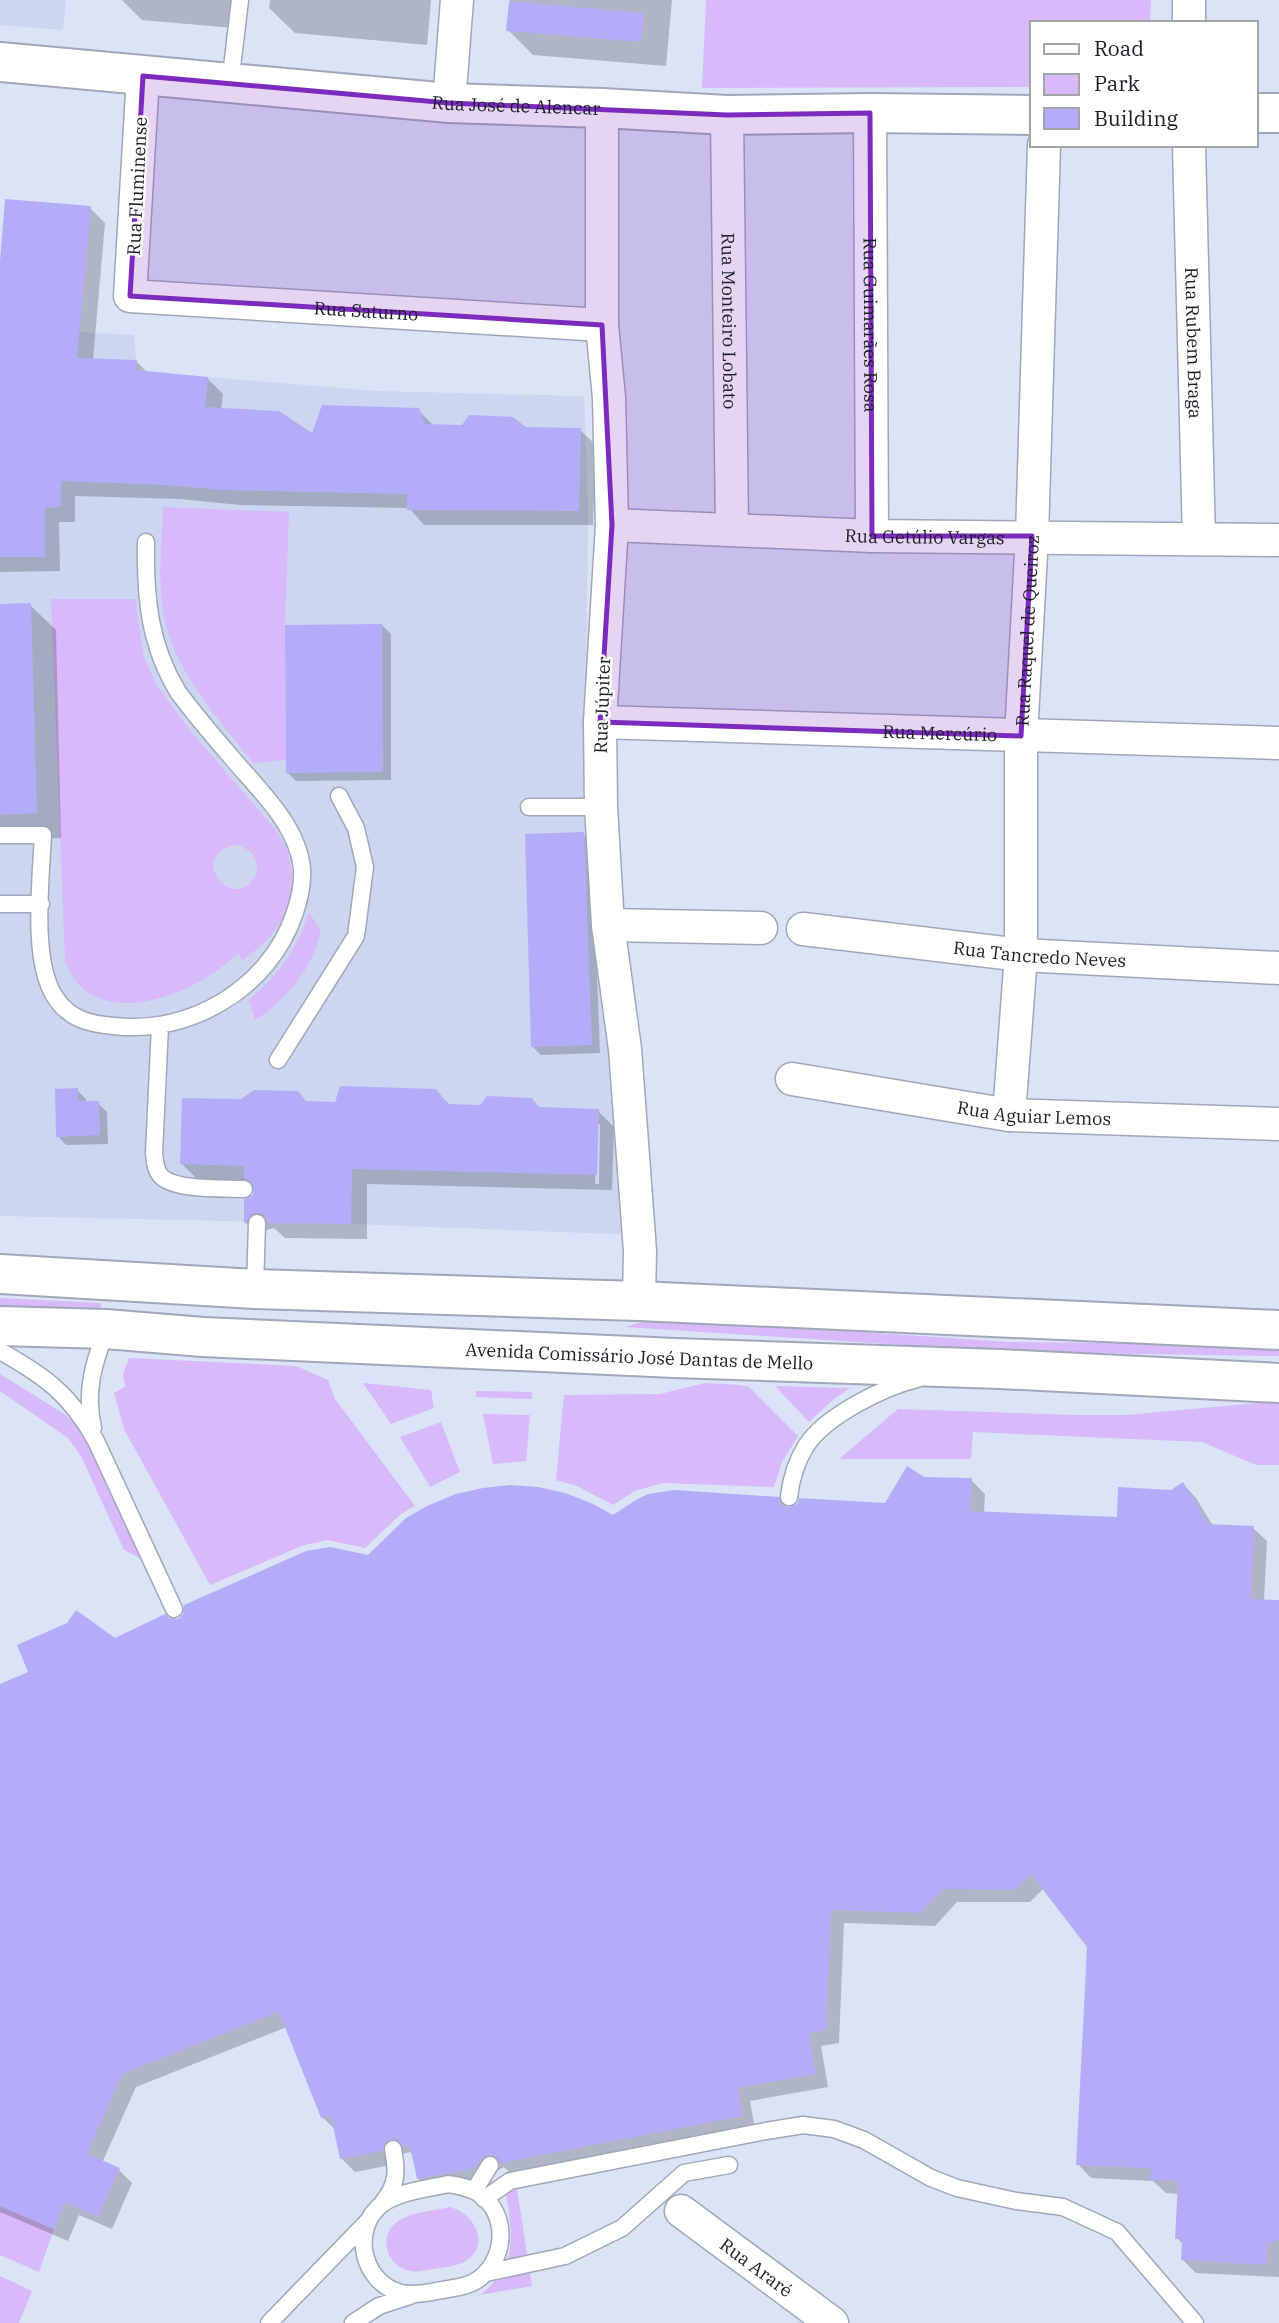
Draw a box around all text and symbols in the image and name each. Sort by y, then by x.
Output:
legend [1030,21,1258,147]
text: Road [1094,34,1144,62]
text: Park [1094,69,1141,97]
street label: Rua José de Alencar [431,90,601,119]
text: Building [1094,104,1179,132]
street label: Rua Fluminense [122,116,152,256]
street label: Rua Monteiro Lobato [717,233,742,409]
street label: Rua Guimarães Rosa [859,237,883,413]
street label: Rua Rubem Braga [1181,267,1207,419]
street label: Rua Saturno [313,296,419,325]
street label: Rua Getúlio Vargas [844,523,1005,549]
street label: Rua Raquel de Queiroz [1010,534,1044,727]
street label: Rua Júpiter [589,656,615,754]
street label: Rua Mercúrio [882,719,998,746]
street label: Rua Tancredo Neves [952,935,1127,972]
street label: Rua Aguiar Lemos [956,1095,1112,1130]
street label: Avenida Comissário José Dantas de Mello [465,1337,814,1374]
street label: Rua Araré [716,2232,797,2302]

